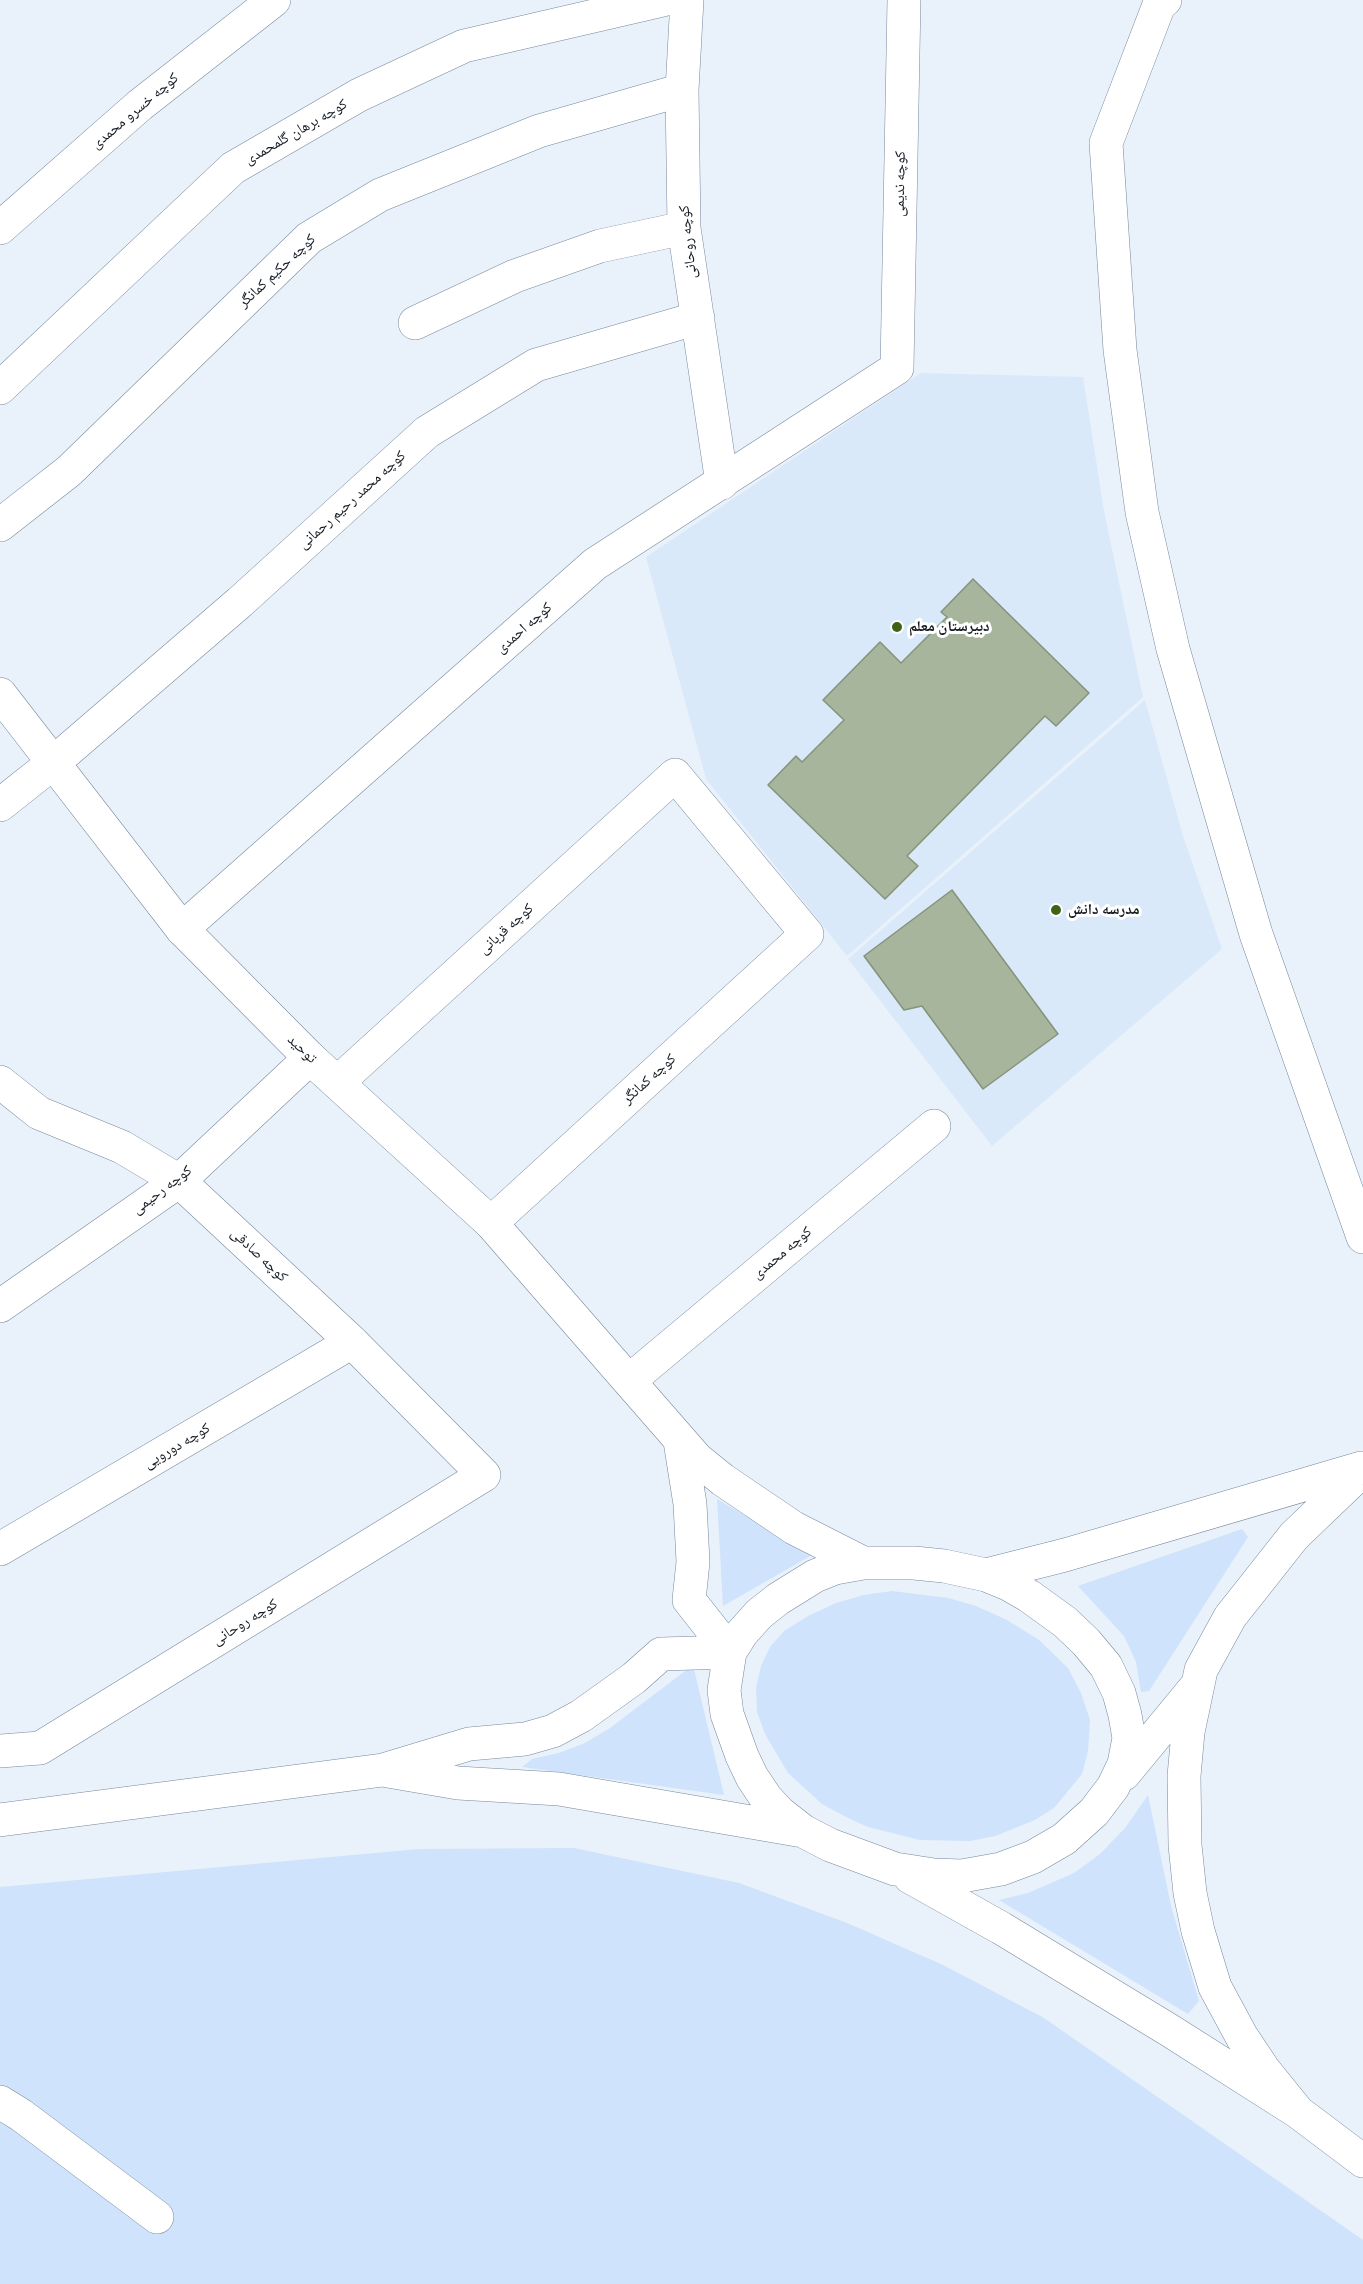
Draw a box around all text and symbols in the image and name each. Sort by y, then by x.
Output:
street label: کوچه خسرو محمدی [88,69,182,153]
street label: کوچه برهان گلمحمدی [241,95,351,169]
street label: کوچه ندیمی [890,151,910,217]
street label: کوچه روحانی [675,204,701,280]
street label: کوچه حکیم کمانگر [234,230,320,312]
street label: کوچه محمد رحیم رحمانی [294,447,410,553]
street label: کوچه احمدی [492,599,556,657]
place label: دبیرستان معلم [909,618,990,636]
marker: دبیرستان معلم [890,620,904,634]
street label: کوچه قربانی [475,900,537,958]
place label: مدرسه دانش [1068,901,1140,919]
marker: مدرسه دانش [1049,903,1063,917]
street label: توحید [283,1031,321,1067]
street label: کوچه کمانگر [618,1050,680,1108]
street label: کوچه رحیمی [128,1162,196,1218]
street label: کوچه محمدی [748,1223,816,1283]
street label: کوچه صادقی [227,1224,291,1286]
street label: کوچه دورویی [140,1419,214,1473]
street label: کوچه روحانی [209,1595,281,1649]

